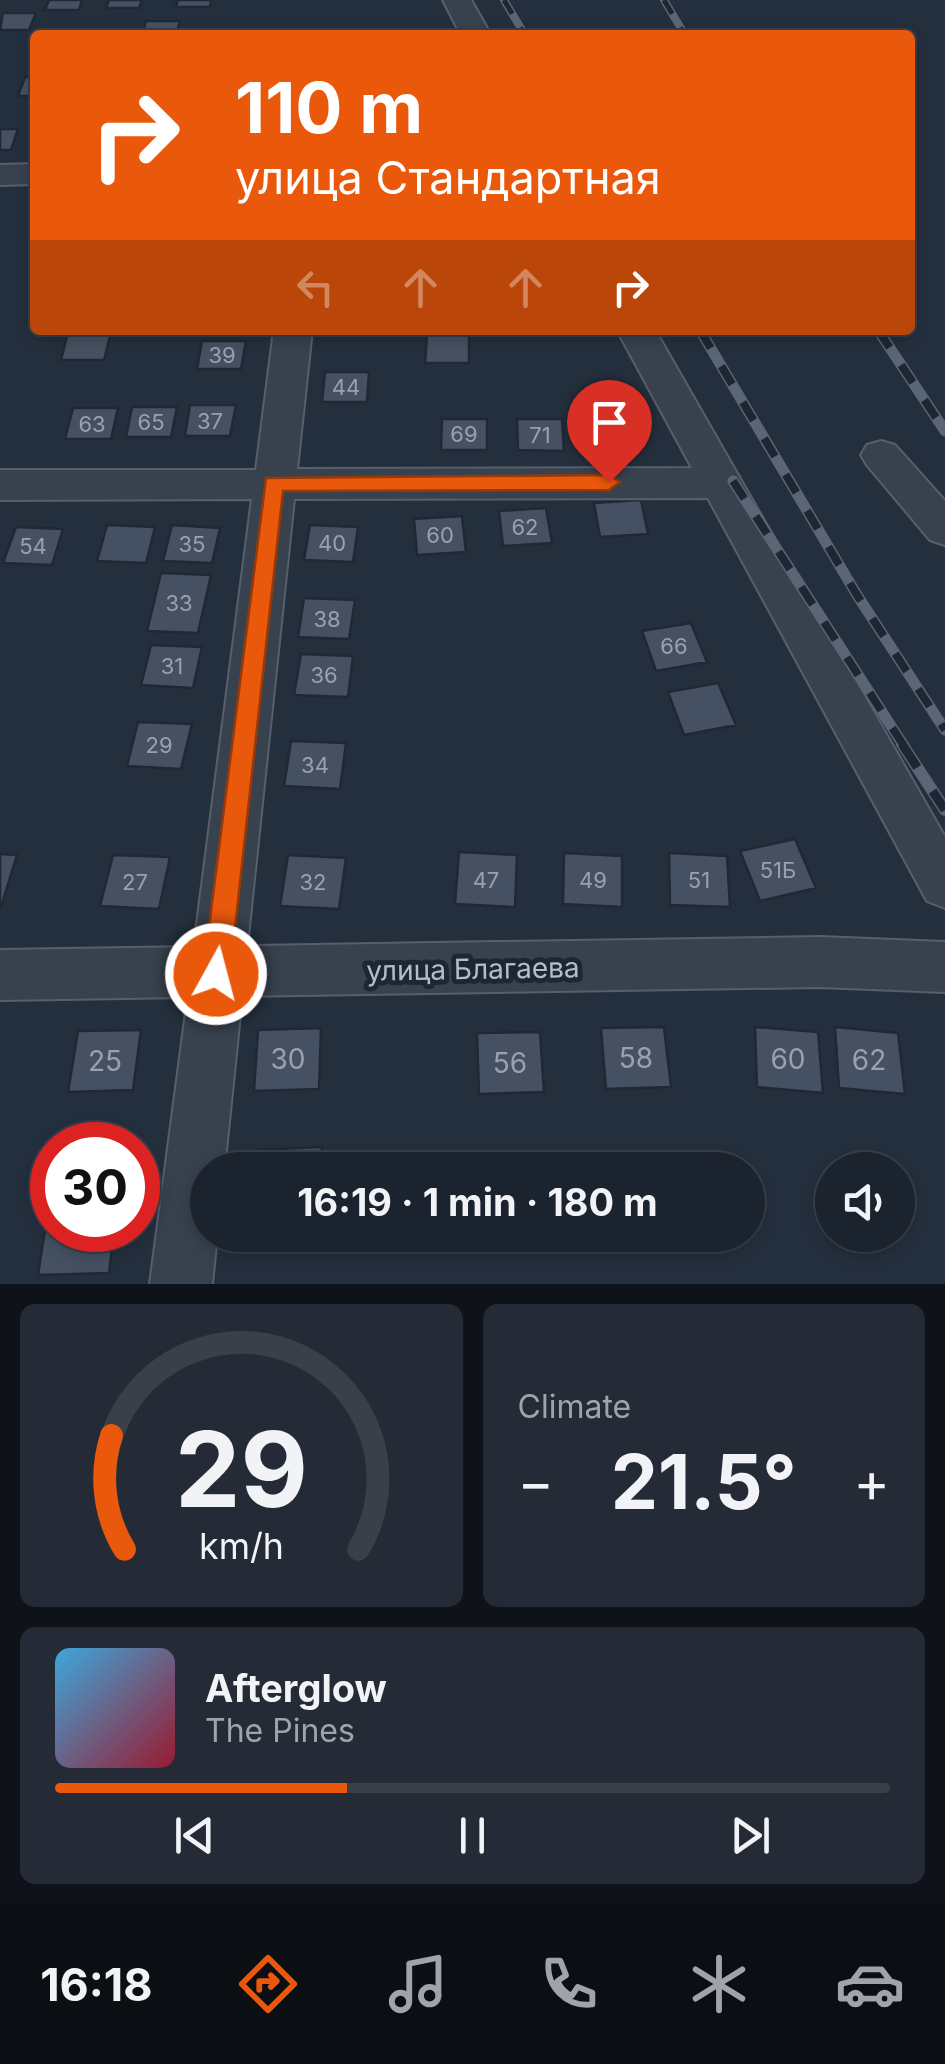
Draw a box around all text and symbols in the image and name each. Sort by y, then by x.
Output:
text: 110 m [235,65,423,150]
icon: right [70,70,200,200]
text: улица Стандартная [235,150,661,205]
icon: left [288,260,343,315]
icon: ahead [393,260,448,315]
icon: ahead [498,260,553,315]
icon: right [603,260,658,315]
house number: 39 [208,342,236,368]
house number: 44 [332,374,360,400]
pin [567,380,652,483]
icon: arrive [582,395,637,450]
house number: 37 [197,408,223,434]
house number: 65 [137,409,165,435]
house number: 63 [78,411,106,437]
house number: 69 [450,421,478,447]
house number: 71 [529,422,551,448]
house number: 62 [511,514,539,540]
house number: 60 [426,522,454,548]
house number: 40 [318,530,346,556]
house number: 35 [179,531,205,557]
house number: 54 [19,533,47,559]
house number: 33 [165,590,193,616]
house number: 38 [313,606,341,632]
house number: 66 [660,633,688,659]
house number: 31 [161,653,183,679]
house number: 36 [310,662,338,688]
house number: 29 [145,732,173,758]
house number: 34 [301,752,329,778]
house number: 51Б [760,857,796,883]
house number: 47 [473,867,499,893]
house number: 49 [579,867,607,893]
house number: 51 [688,867,710,893]
house number: 27 [122,869,148,895]
house number: 32 [299,869,327,895]
position arrow [164,922,268,1026]
street label: улица Благаева [366,950,580,988]
house number: 58 [619,1041,653,1075]
house number: 30 [271,1042,305,1076]
house number: 60 [770,1042,806,1076]
house number: 62 [852,1043,886,1077]
house number: 25 [88,1044,122,1078]
house number: 56 [493,1046,527,1080]
speed limit sign: 30 [30,1122,160,1252]
map controls [815,1152,915,1252]
button: sound [815,1152,915,1252]
text: 16:19 · 1 min · 180 m [297,1179,658,1225]
text: Climate [518,1387,631,1426]
text: 29 [175,1406,308,1532]
text: 21.5° [611,1436,797,1527]
text: − [518,1449,554,1515]
text: + [854,1449,890,1515]
text: km/h [199,1524,284,1568]
text: Afterglow [205,1665,387,1711]
text: The Pines [205,1711,355,1750]
icon: previous [167,1808,222,1863]
icon: pause [445,1808,500,1863]
icon: next [723,1808,778,1863]
icon: directions [233,1949,303,2019]
icon: music [383,1949,453,2019]
icon: phone [534,1949,604,2019]
icon: climate [684,1949,754,2019]
icon: car [835,1949,905,2019]
text: 16:18 [40,1957,153,2012]

